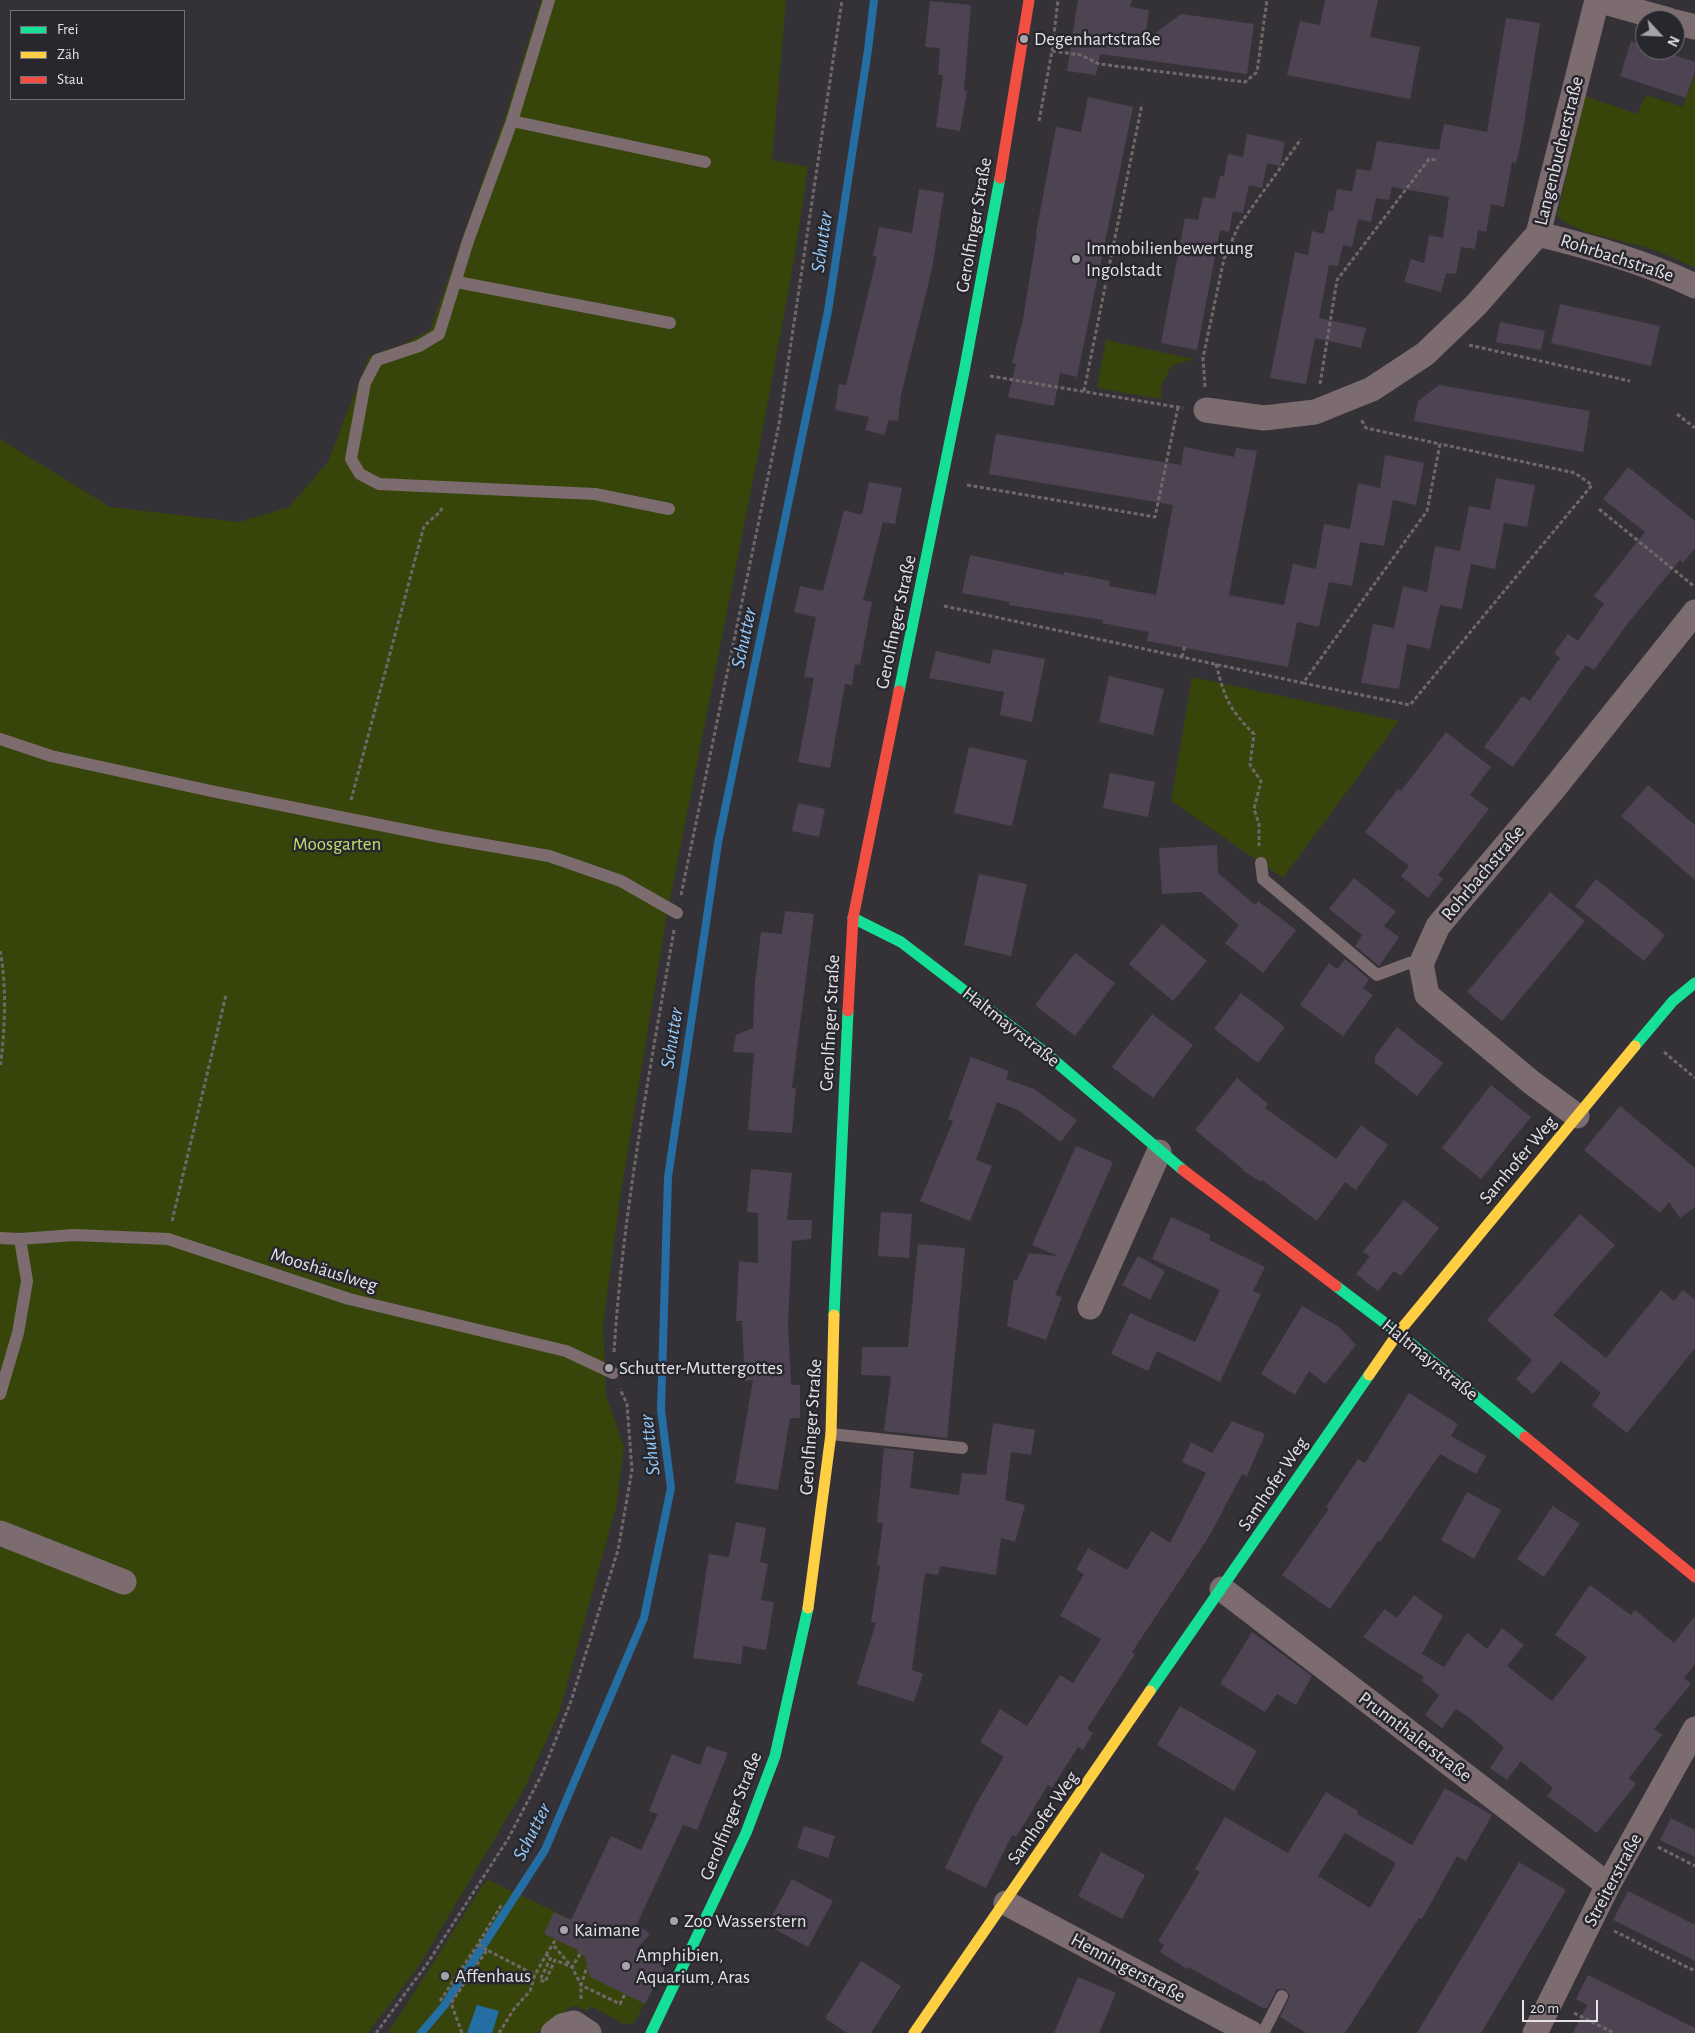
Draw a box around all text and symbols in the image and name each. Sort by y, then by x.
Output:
legend [10,10,185,100]
north arrow [1635,10,1685,60]
text: Frei [57,22,78,37]
place label: Degenhartstraße [1034,28,1160,50]
marker: Degenhartstraße [1018,33,1030,45]
text: N [1664,34,1681,48]
text: Zäh [57,47,80,62]
text: Stau [57,72,83,87]
street label: Langenbucherstraße [1529,74,1589,228]
street label: Gerolfinger Straße [951,156,997,294]
water label: Schutter [806,210,838,274]
street label: Rohrbachstraße [1557,229,1677,287]
place label: Immobilienbewertung Ingolstadt [1086,237,1253,281]
marker: Immobilienbewertung Ingolstadt [1070,253,1082,265]
street label: Gerolfinger Straße [871,553,921,691]
water label: Schutter [726,606,762,670]
street label: Rohrbachstraße [1436,821,1530,925]
park label: Moosgarten [293,833,381,855]
street label: Gerolfinger Straße [815,954,845,1092]
street label: Haltmayrstraße [958,982,1064,1072]
water label: Schutter [655,1006,689,1070]
street label: Samhofer Weg [1474,1111,1562,1209]
street label: Mooshäuslweg [268,1243,380,1297]
street label: Haltmayrstraße [1377,1314,1483,1406]
place label: Schutter-Muttergottes [619,1357,783,1379]
street label: Gerolfinger Straße [795,1358,827,1496]
marker: Schutter-Muttergottes [603,1362,615,1374]
water label: Schutter [634,1413,666,1477]
street label: Samhofer Weg [1233,1433,1313,1535]
street label: Prunnthalerstraße [1354,1687,1476,1787]
street label: Gerolfinger Straße [695,1748,767,1884]
street label: Samhofer Weg [1003,1767,1083,1869]
water label: Schutter [507,1799,557,1865]
street label: Streiterstraße [1579,1829,1647,1931]
place label: Zoo Wasserstern [684,1910,807,1932]
marker: Zoo Wasserstern [668,1915,680,1927]
place label: Kaimane [574,1919,640,1941]
marker: Kaimane [558,1924,570,1936]
street label: Henningerstraße [1067,1928,1189,2008]
place label: Amphibien, Aquarium, Aras [636,1944,750,1988]
marker: Amphibien, Aquarium, Aras [620,1960,632,1972]
place label: Affenhaus [455,1965,531,1987]
marker: Affenhaus [439,1970,451,1982]
scale bar [1525,1990,1601,2022]
text: 20 m [1530,2001,1559,2016]

